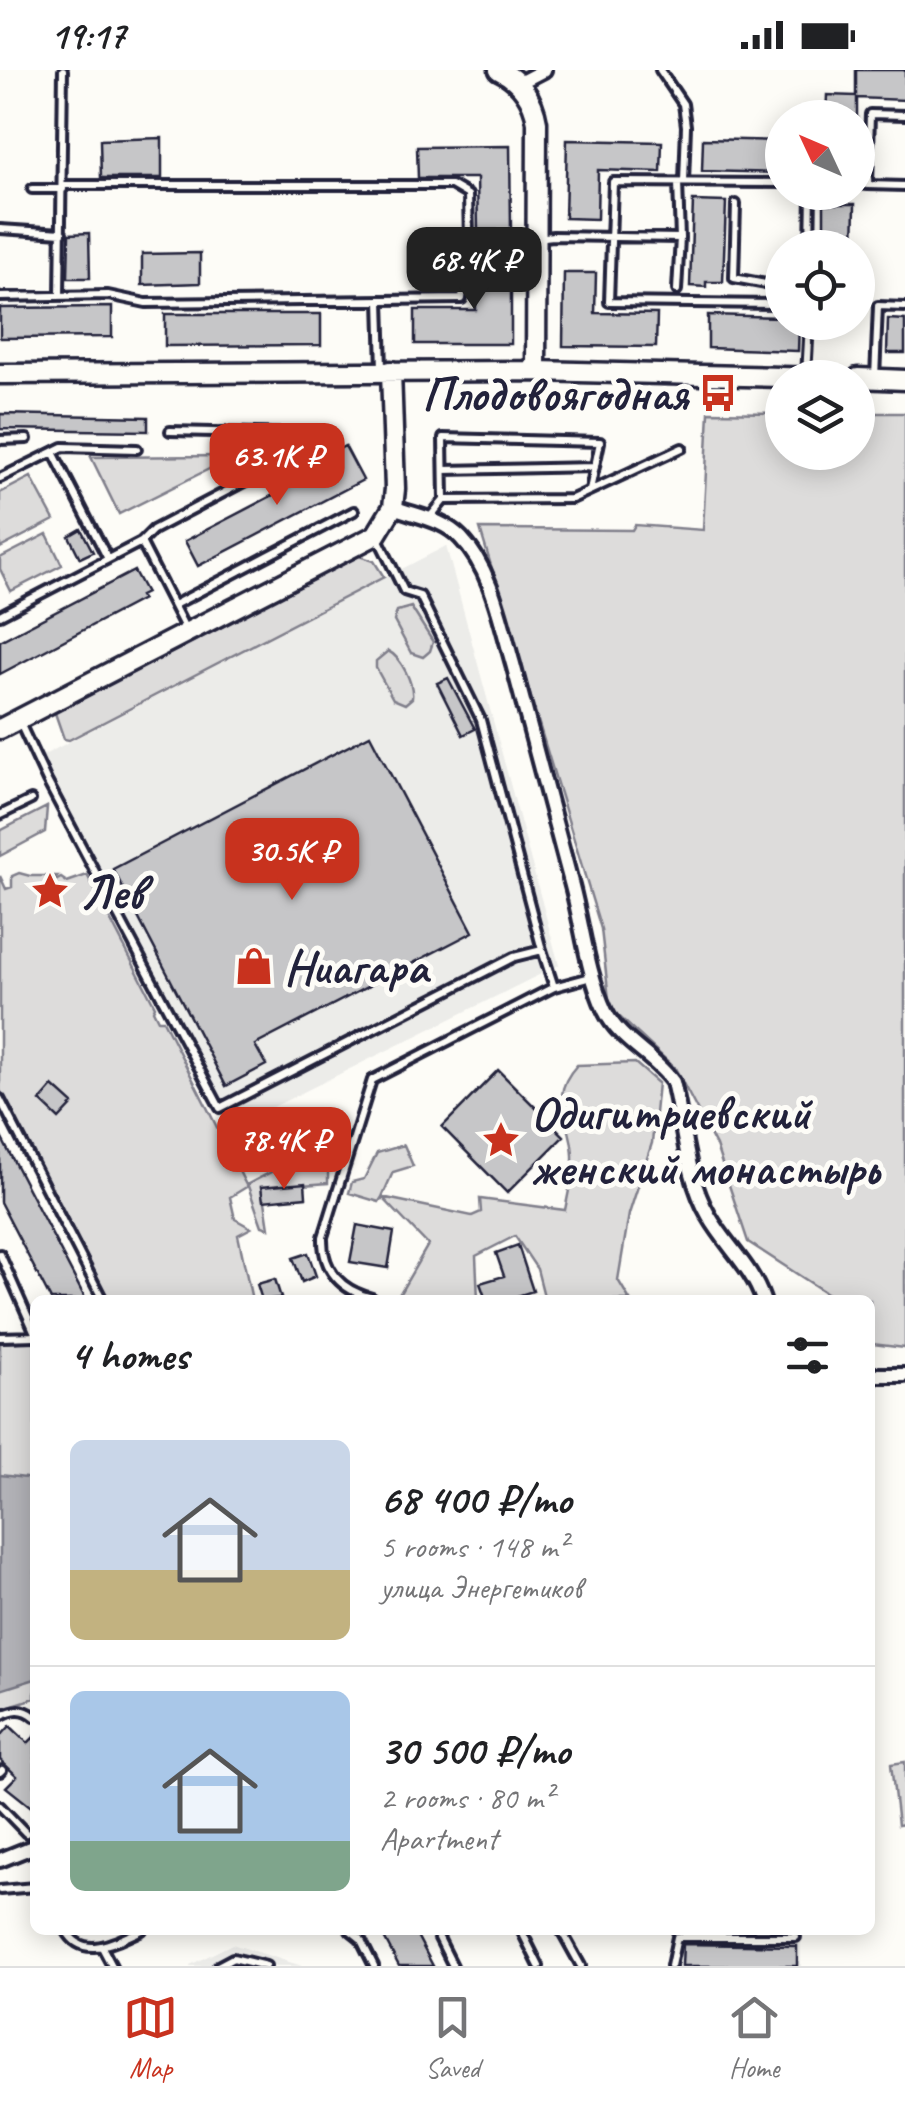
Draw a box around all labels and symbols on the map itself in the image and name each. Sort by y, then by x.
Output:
north arrow [765,100,875,210]
pin: 68.4K ₽ [382,227,566,312]
place label: Плодовоягодная [422,364,690,424]
bus stop icon: Плодовоягодная [697,372,739,414]
pin: 63.1K ₽ [185,423,369,508]
pin: 30.5K ₽ [200,818,384,903]
place label: Лев [80,862,155,922]
place icon: Лев [29,870,71,912]
place label: Ниагара [284,937,431,997]
shop icon: Ниагара [233,945,275,987]
place label: Одигитриевский женский монастырь [531,1083,882,1198]
pin: 78.4K ₽ [192,1107,376,1192]
place icon: Одигитриевский женский монастырь [480,1119,522,1161]

